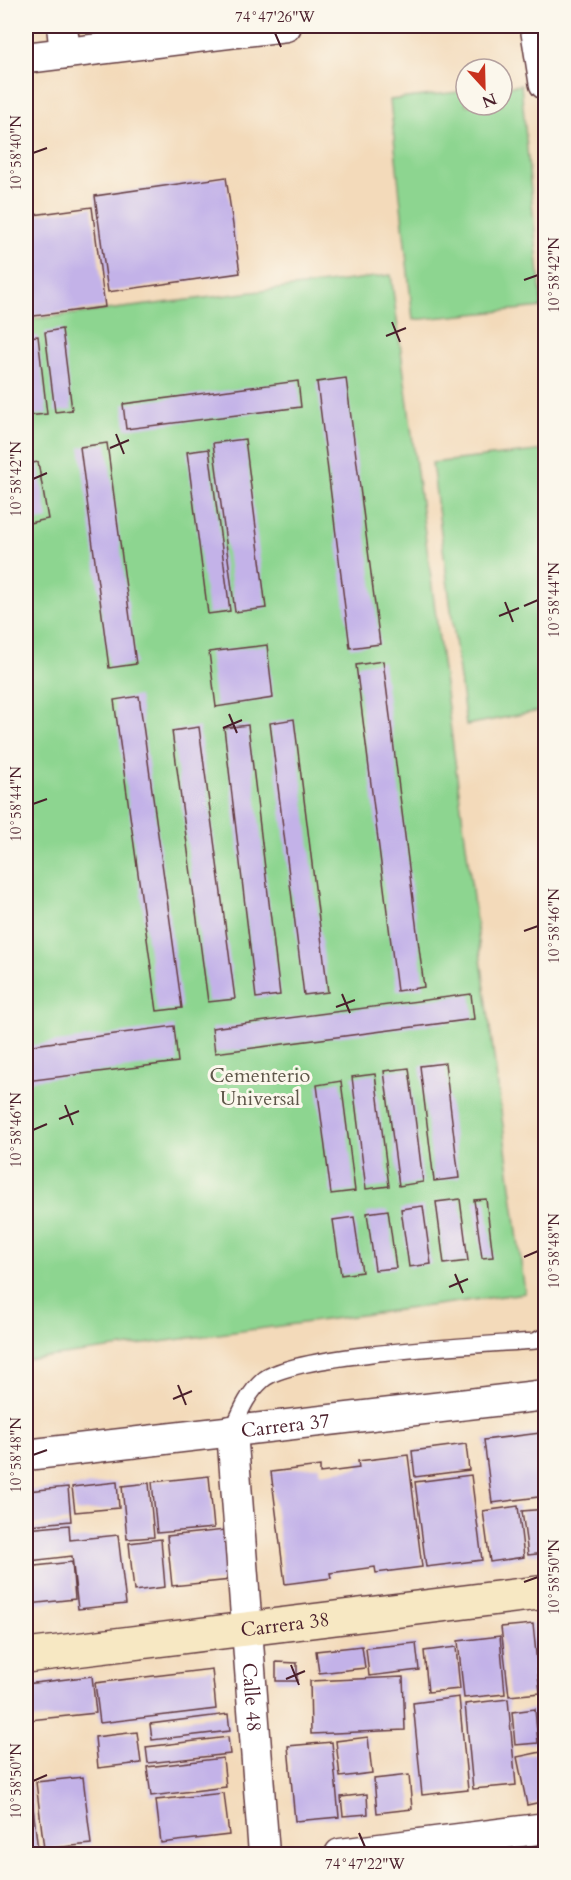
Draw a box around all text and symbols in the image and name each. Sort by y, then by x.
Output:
text: 74°47'26"W [235,7,315,27]
north arrow [454,57,514,117]
text: N [479,87,500,113]
text: 10°58'40"N [6,115,26,191]
text: 10°58'42"N [544,237,564,313]
text: 10°58'42"N [6,441,26,517]
text: 10°58'44"N [544,562,564,638]
text: 10°58'44"N [6,766,26,842]
text: 10°58'46"N [544,888,564,964]
park label: Cementerio Universal [210,1062,311,1112]
text: 10°58'46"N [6,1092,26,1168]
text: 10°58'48"N [544,1213,564,1289]
street label: Carrera 37 [239,1407,331,1444]
text: 10°58'48"N [6,1417,26,1493]
text: 10°58'50"N [544,1539,564,1615]
street label: Carrera 38 [239,1606,331,1643]
street label: Calle 48 [236,1662,268,1733]
text: 10°58'50"N [6,1743,26,1819]
text: 74°47'22"W [325,1854,405,1874]

